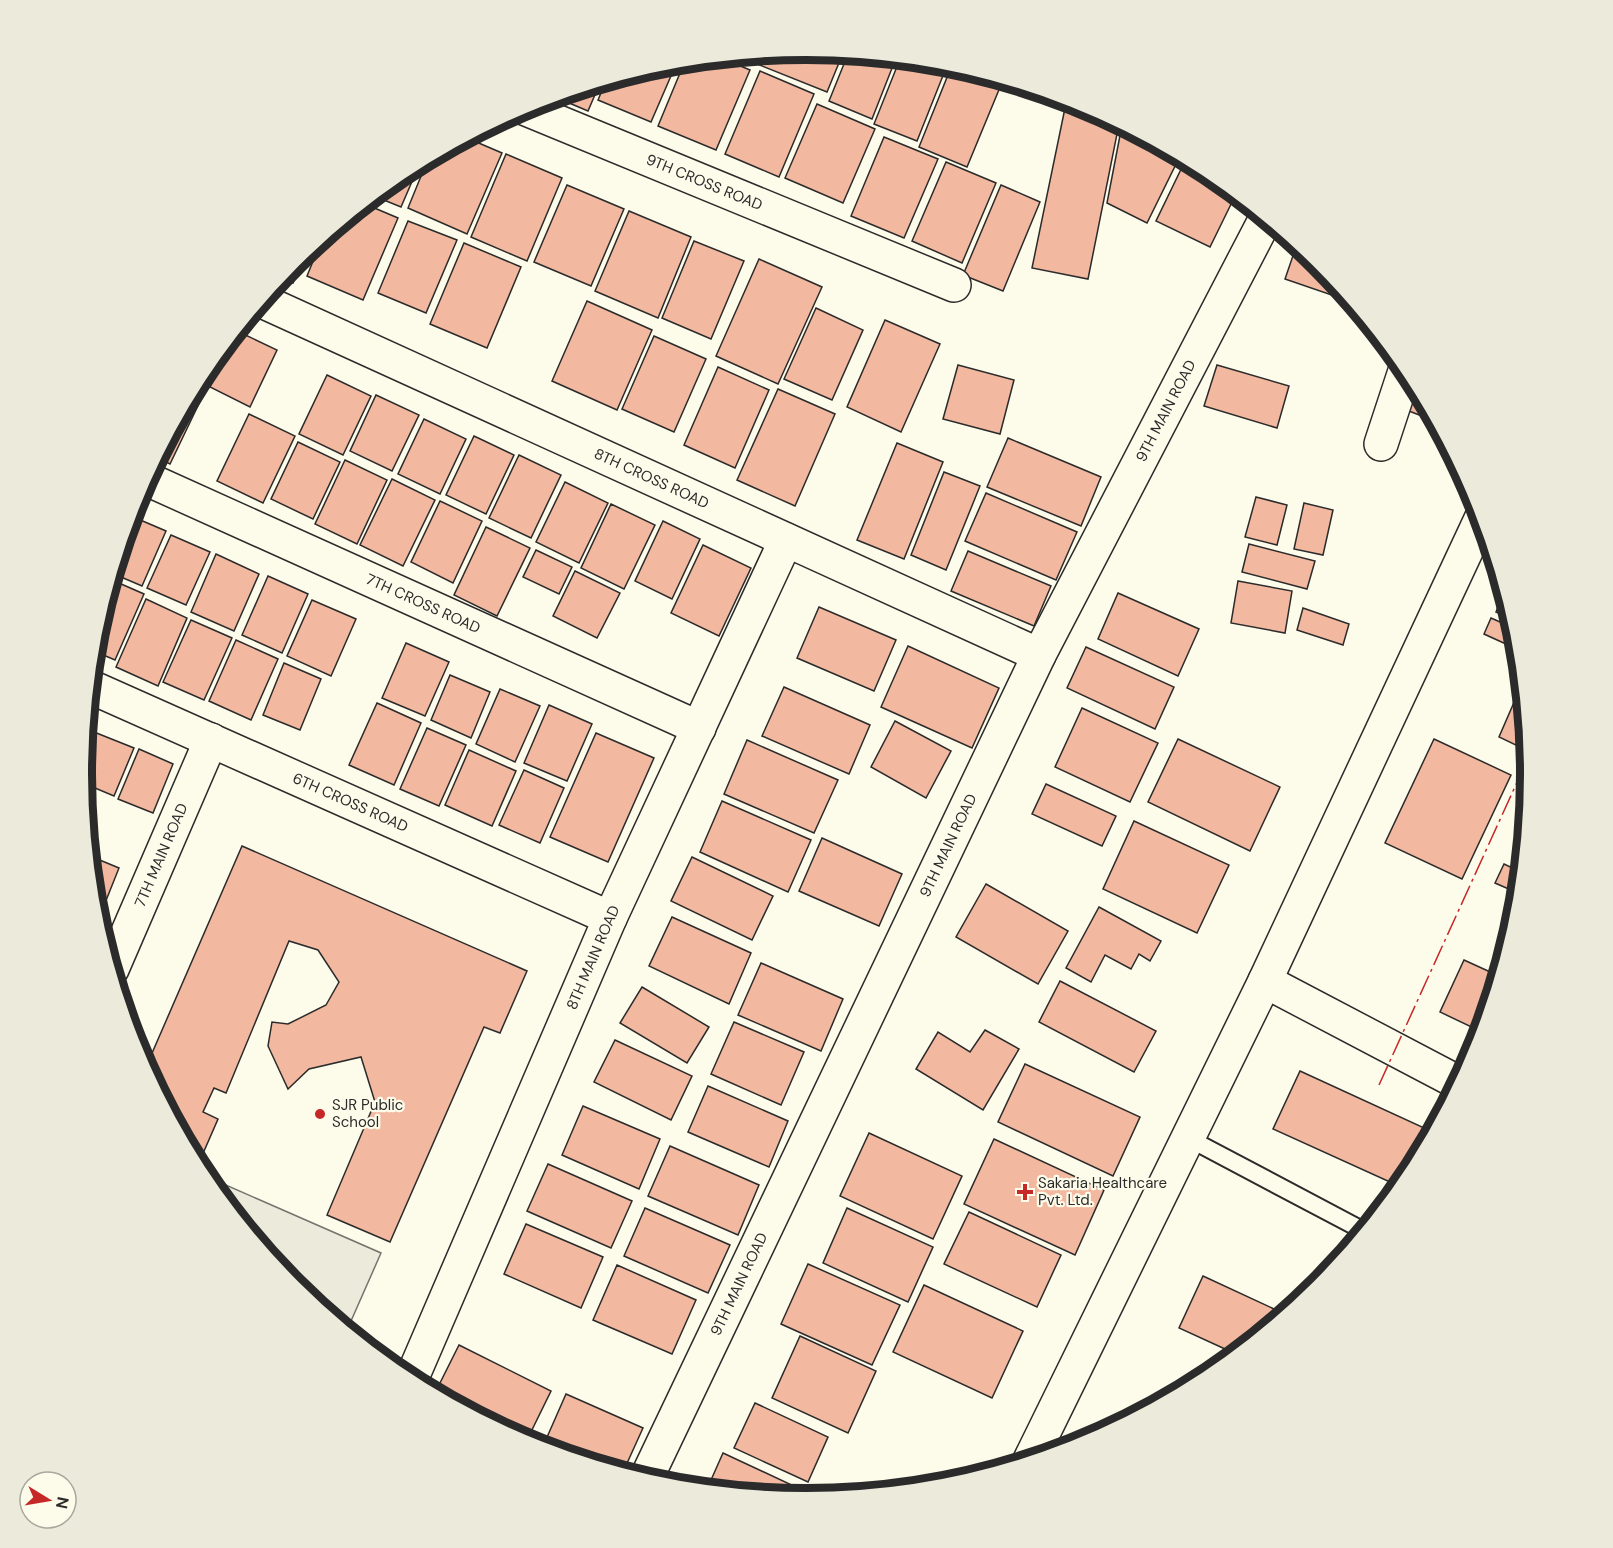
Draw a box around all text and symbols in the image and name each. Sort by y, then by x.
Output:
street label: 9TH CROSS ROAD [643,149,766,215]
street label: 9TH MAIN ROAD [1131,357,1201,465]
street label: 8TH CROSS ROAD [591,444,712,513]
street label: 7TH CROSS ROAD [363,569,484,638]
street label: 6TH CROSS ROAD [290,768,411,837]
street label: 9TH MAIN ROAD [915,790,981,900]
street label: 7TH MAIN ROAD [130,800,192,910]
street label: 8TH MAIN ROAD [562,902,625,1013]
place label: SJR Public School [332,1095,403,1132]
marker: SJR Public School [313,1107,327,1121]
place label: Sakaria Healthcare Pvt. Ltd. [1038,1173,1167,1210]
marker: Sakaria Healthcare Pvt. Ltd. [1016,1183,1034,1201]
street label: 9TH MAIN ROAD [706,1229,772,1339]
north arrow [18,1470,78,1530]
text: N [51,1495,74,1510]

